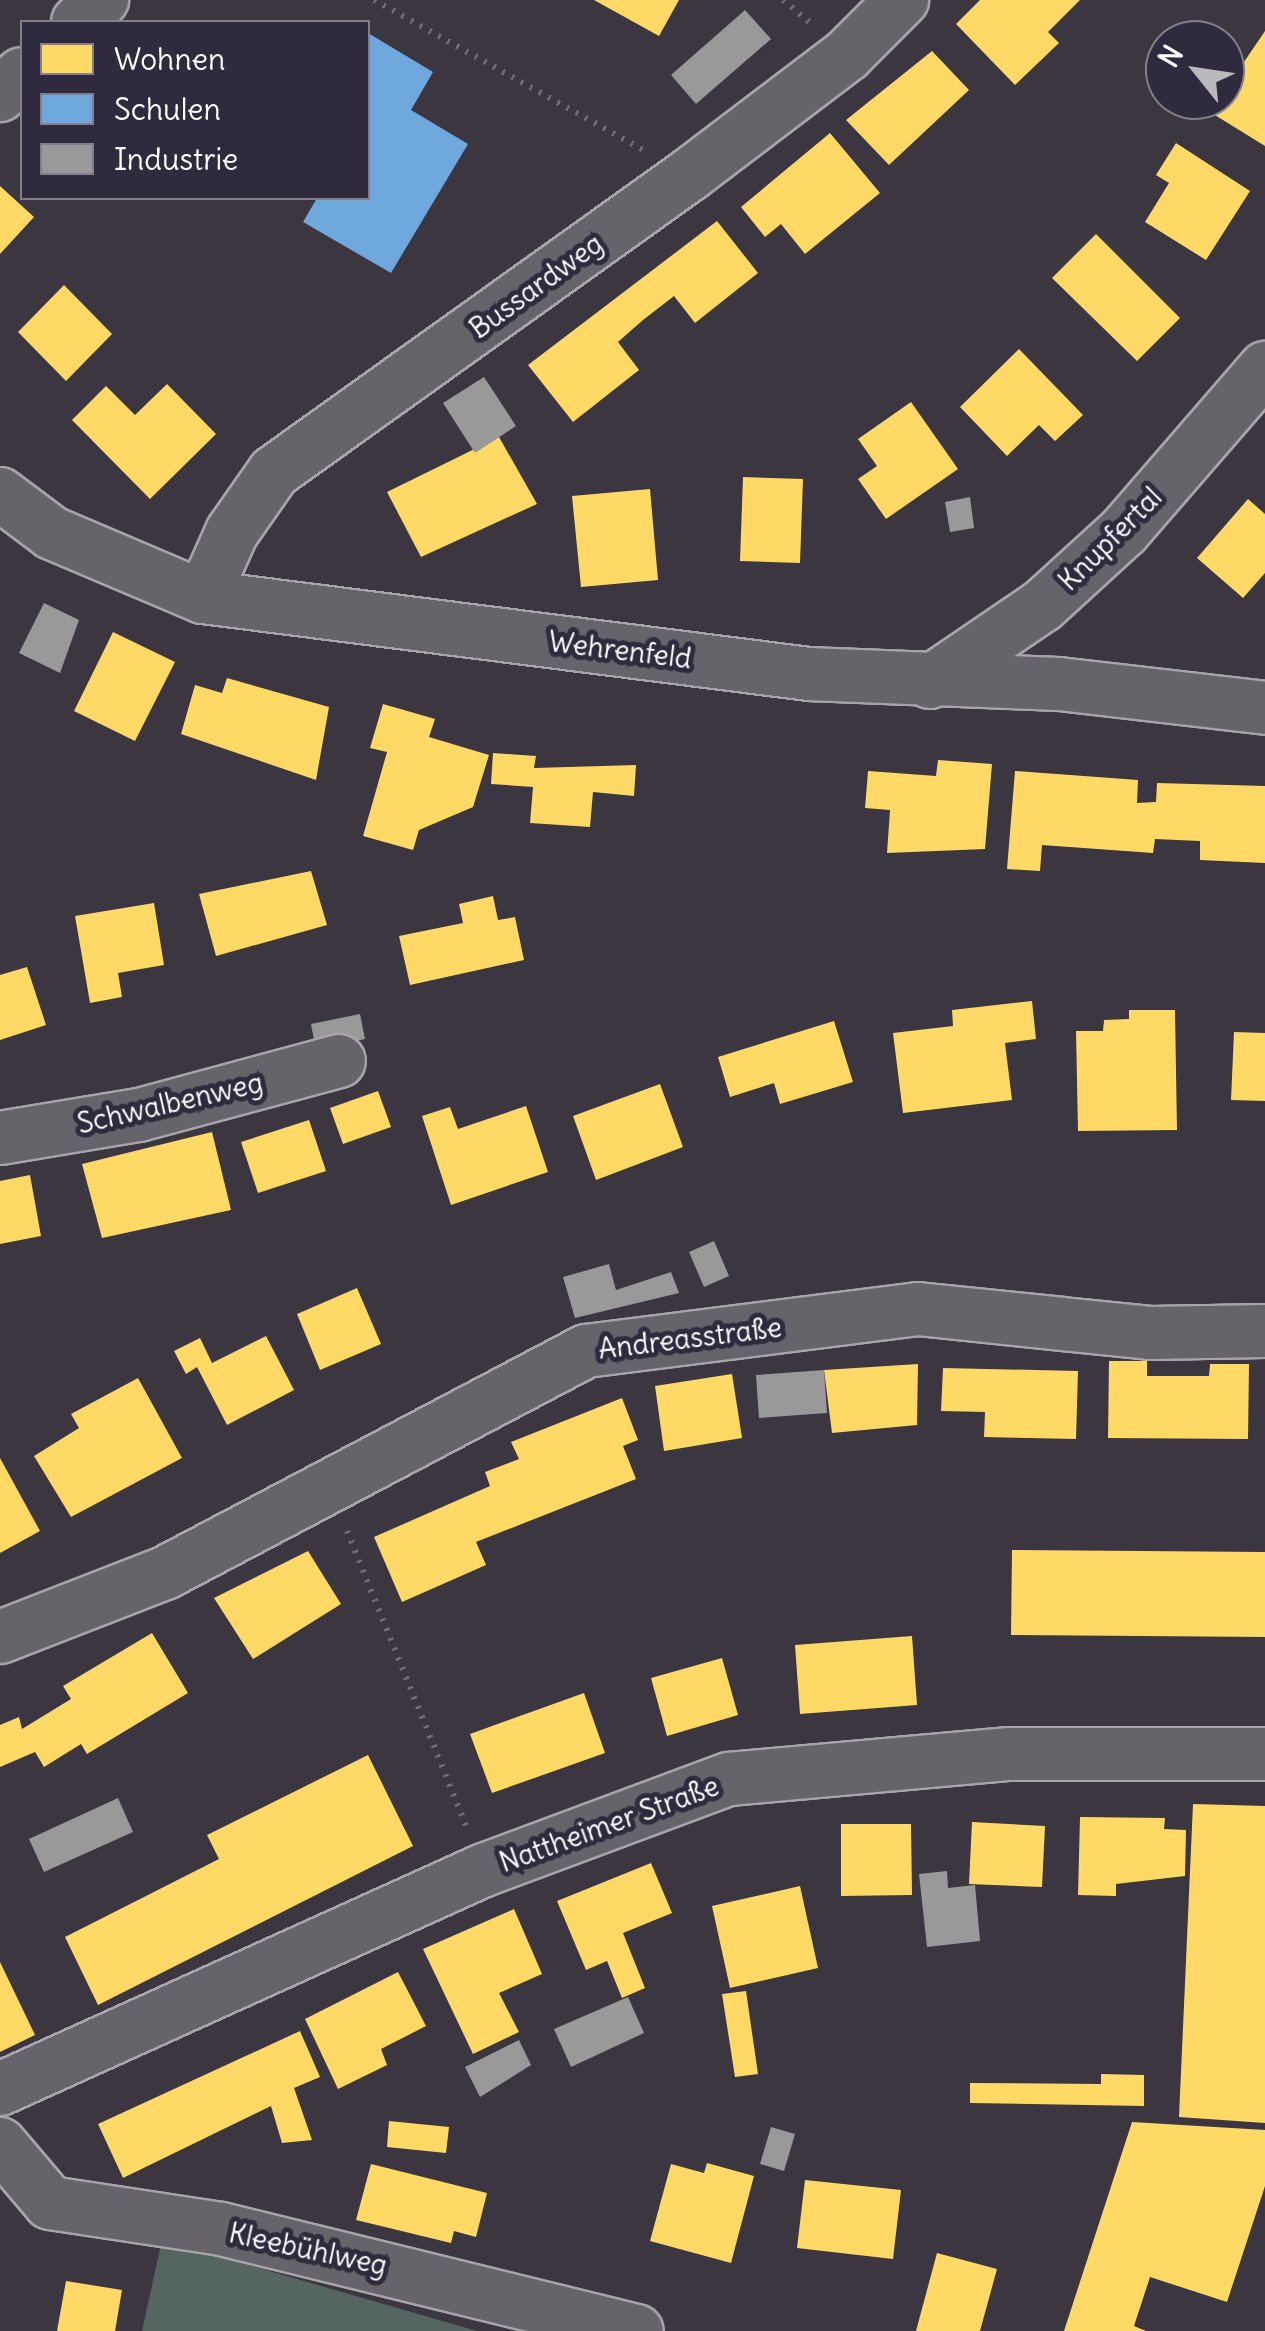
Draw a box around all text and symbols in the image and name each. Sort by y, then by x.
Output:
legend [20,20,370,200]
north arrow [1145,20,1245,120]
text: N [1150,39,1191,73]
text: Wohnen [114,40,225,78]
text: Schulen [114,90,221,128]
text: Industrie [114,140,238,178]
street label: Bussardweg [463,226,609,346]
street label: Knupfertal [1051,480,1169,598]
street label: Wehrenfeld [547,625,693,675]
street label: Schwalbenweg [74,1065,266,1141]
street label: Andreasstraße [596,1310,784,1366]
street label: Nattheimer Straße [495,1769,723,1879]
street label: Kleebühlweg [226,2216,390,2282]

